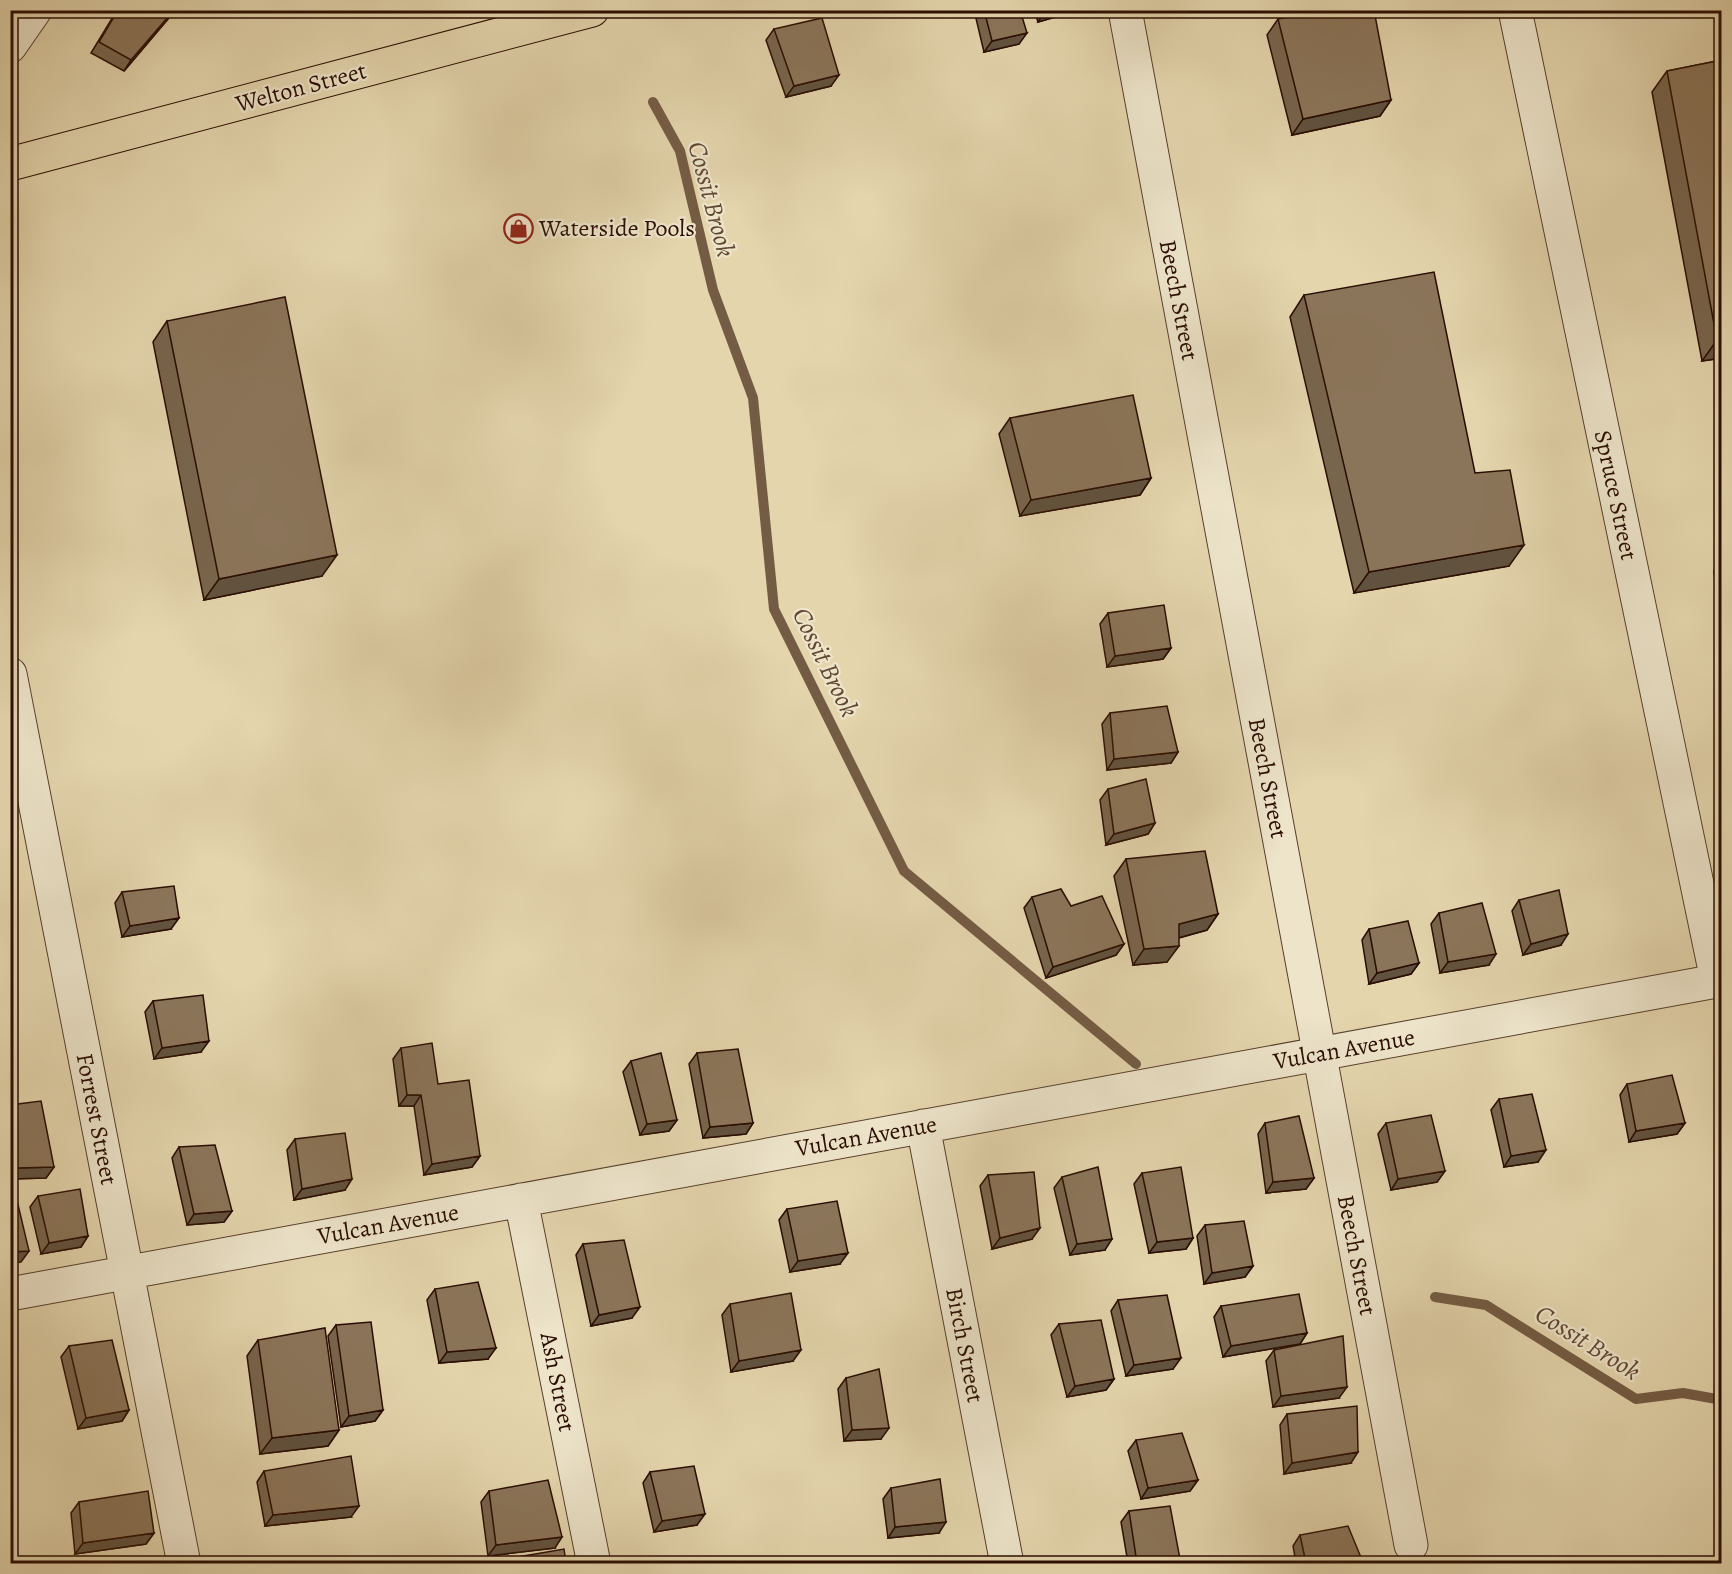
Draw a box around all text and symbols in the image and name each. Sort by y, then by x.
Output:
street label: Welton Street [231,54,370,120]
water label: Cossit Brook [679,138,744,261]
shop icon: Waterside Pools [502,212,534,244]
place label: Waterside Pools [538,212,695,244]
street label: Beech Street [1152,237,1206,363]
street label: Spruce Street [1587,427,1645,563]
water label: Cossit Brook [784,602,867,723]
street label: Beech Street [1241,715,1295,841]
street label: Vulcan Avenue [1270,1021,1417,1077]
street label: Forrest Street [69,1050,125,1188]
street label: Vulcan Avenue [792,1108,939,1164]
street label: Beech Street [1330,1192,1384,1318]
street label: Vulcan Avenue [314,1196,461,1252]
street label: Birch Street [938,1285,992,1405]
water label: Cossit Brook [1528,1296,1647,1389]
street label: Ash Street [533,1329,583,1434]

